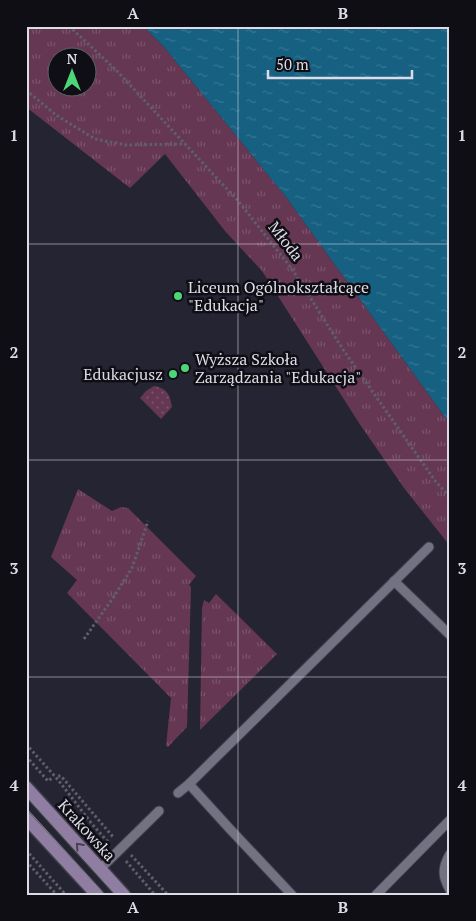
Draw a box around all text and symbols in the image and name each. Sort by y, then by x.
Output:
text: A [127,2,139,24]
text: B [338,2,348,24]
north arrow [48,48,98,98]
scale bar [268,48,412,80]
text: N [67,49,78,68]
text: 50 m [276,54,309,74]
text: 1 [9,124,19,146]
text: 1 [457,124,467,146]
street label: Młoda [264,217,308,265]
place label: Liceum Ogólnokształcące "Edukacja" [188,276,369,316]
marker: Liceum Ogólnokształcące "Edukacja" [172,290,184,302]
text: 2 [9,341,19,363]
text: 2 [457,341,467,363]
place label: Wyższa Szkoła Zarządzania "Edukacja" [195,348,361,388]
marker: Wyższa Szkoła Zarządzania "Edukacja" [179,362,191,374]
place label: Edukacjusz [83,363,163,385]
marker: Edukacjusz [167,368,179,380]
text: 3 [9,557,19,579]
text: 3 [457,557,467,579]
text: 4 [9,774,19,796]
text: 4 [457,774,467,796]
street label: Krakowska [53,794,121,866]
one-way arrow [76,842,85,851]
text: A [127,896,139,918]
text: B [338,896,348,918]

